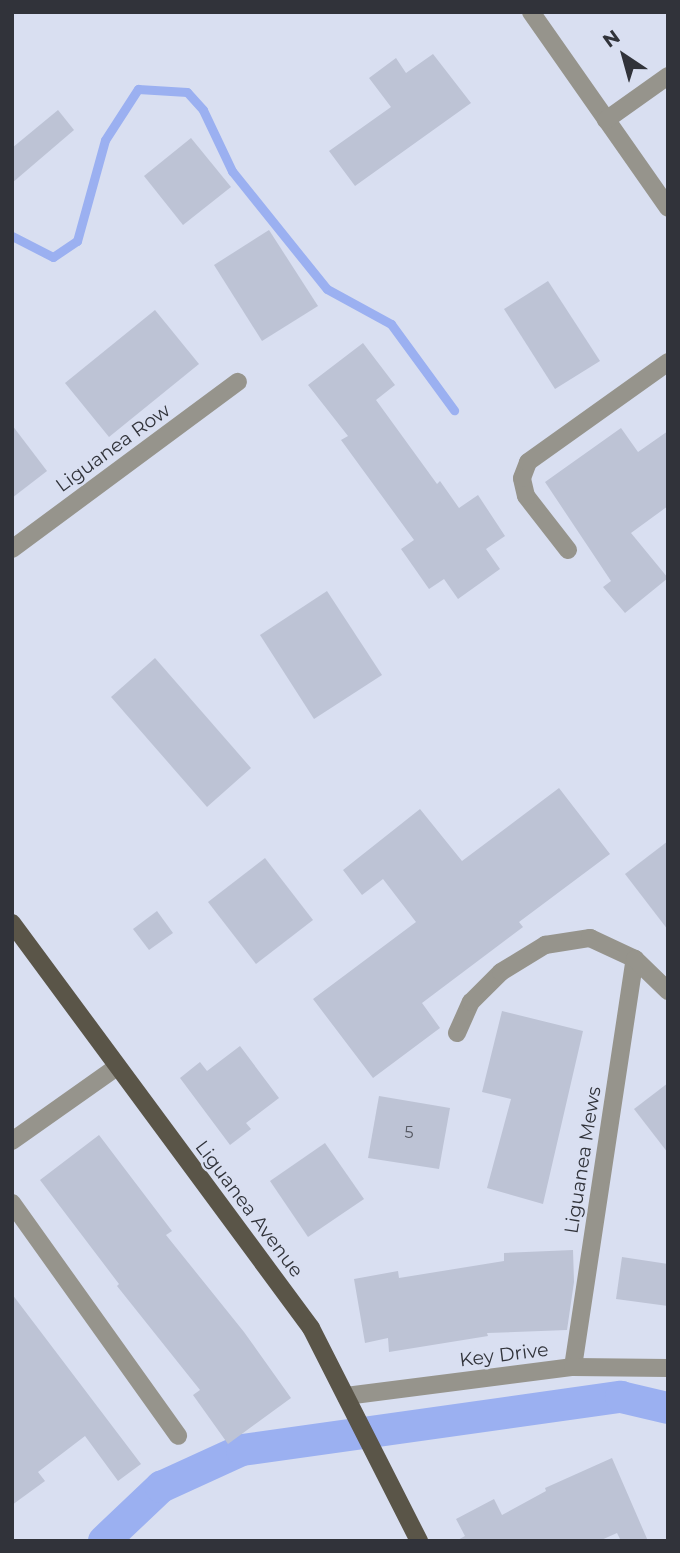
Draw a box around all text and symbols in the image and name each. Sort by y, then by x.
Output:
north arrow [589,21,659,91]
text: N [598,25,624,52]
street label: Liguanea Row [51,399,175,497]
street label: Liguanea Mews [560,1085,606,1235]
house number: 5 [404,1123,414,1143]
street label: Liguanea Avenue [190,1136,308,1282]
street label: Key Drive [458,1338,550,1372]

